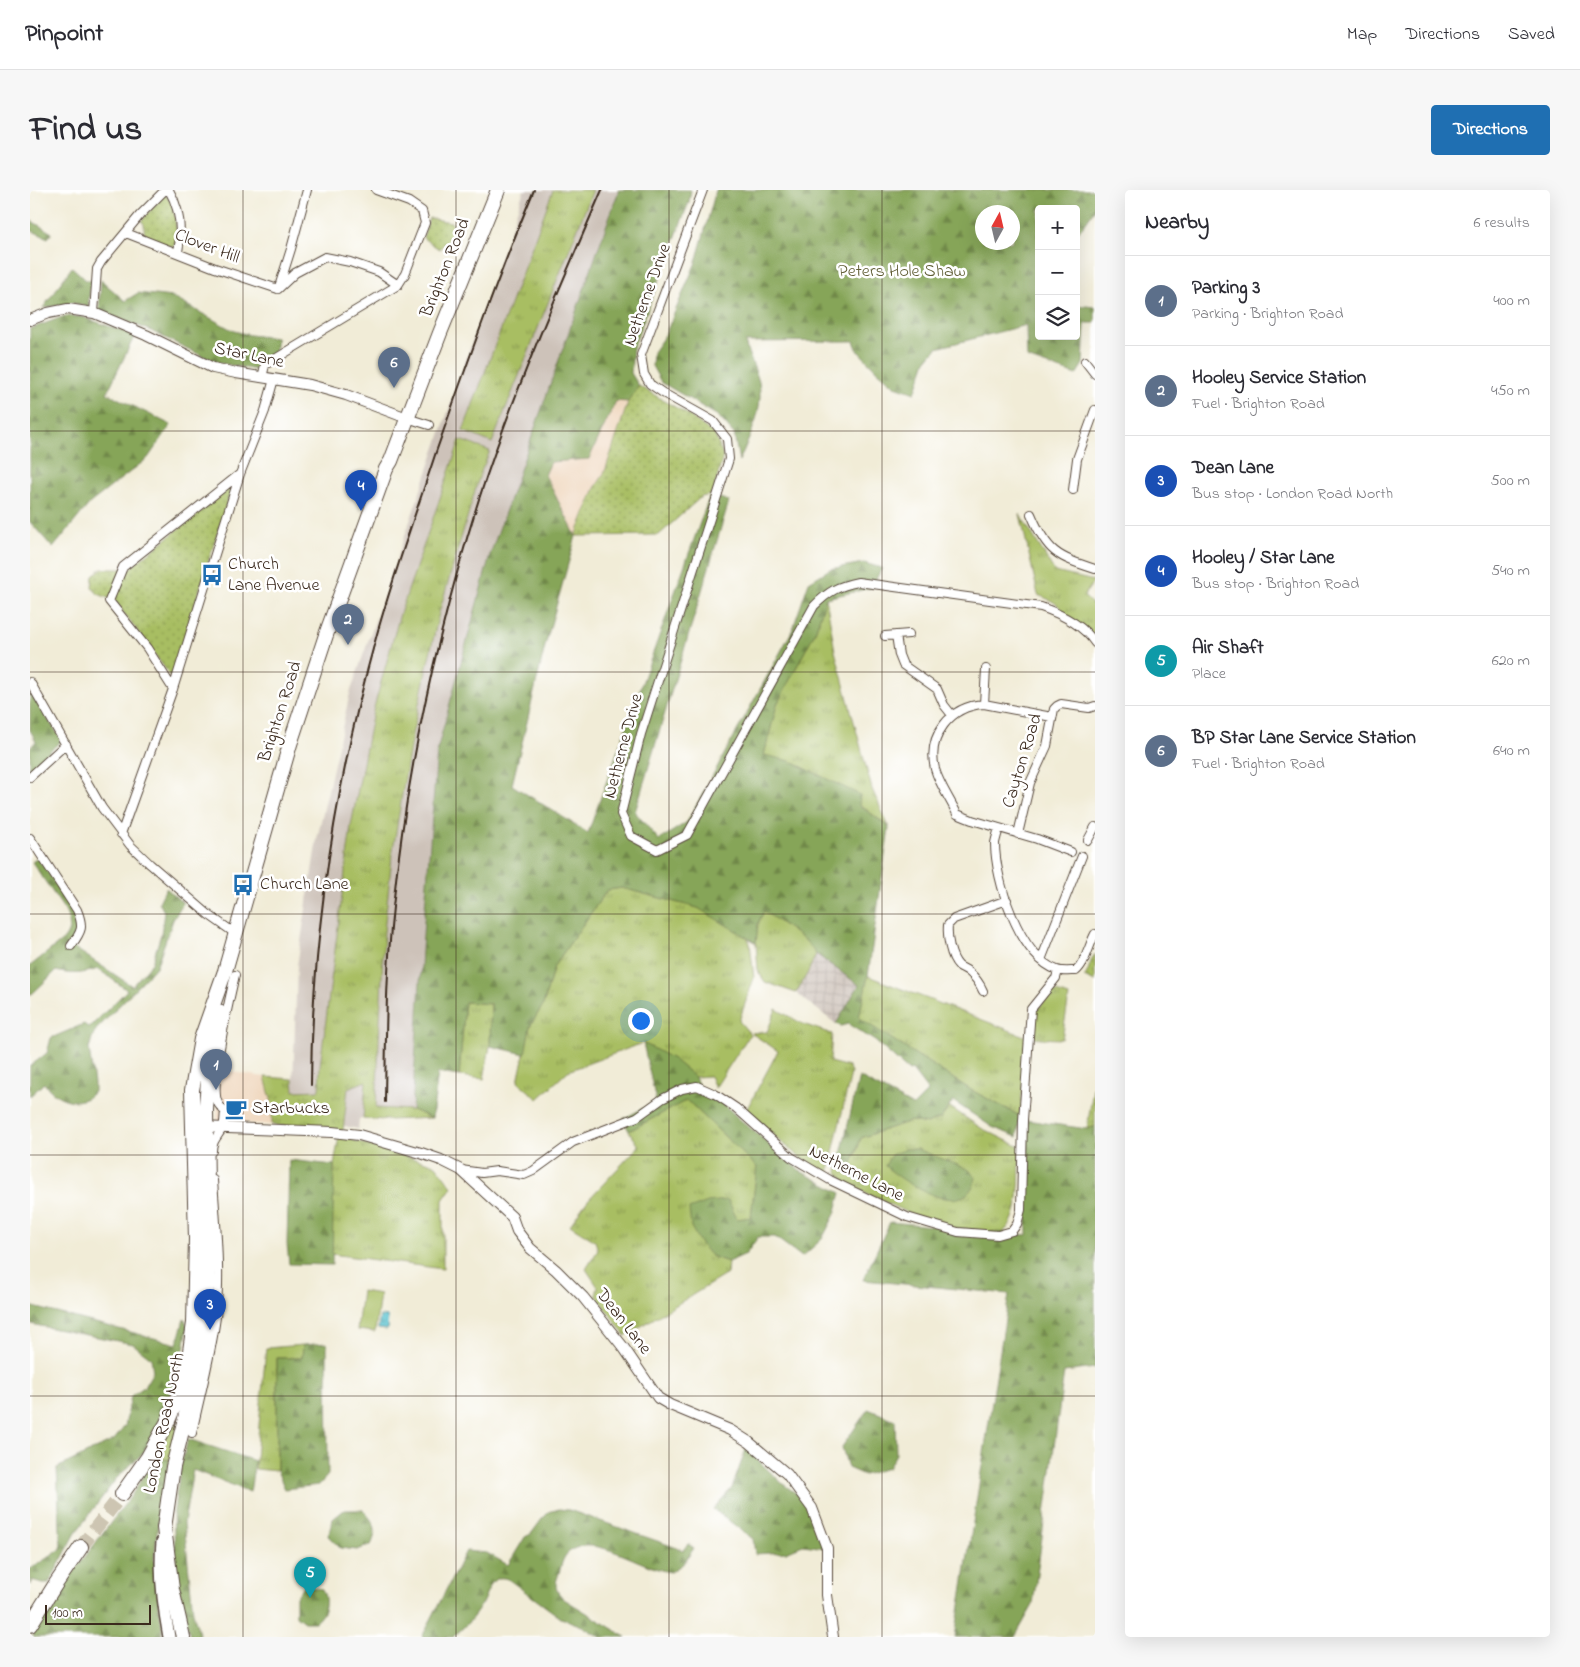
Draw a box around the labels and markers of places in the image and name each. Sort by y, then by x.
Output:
pin: 6 [378,347,410,388]
pin: 4 [345,470,377,511]
place label: Church Lane Avenue [228,552,321,599]
bus stop icon: Church Lane Avenue [199,562,225,588]
pin: 2 [332,604,364,645]
bus stop icon: Church Lane [230,872,256,898]
place label: Church Lane [260,872,350,898]
pin: 1 [200,1049,232,1090]
cafe icon: Starbucks [223,1096,249,1122]
place label: Starbucks [252,1096,330,1122]
pin: 3 [194,1289,226,1330]
pin: 5 [294,1557,326,1598]

